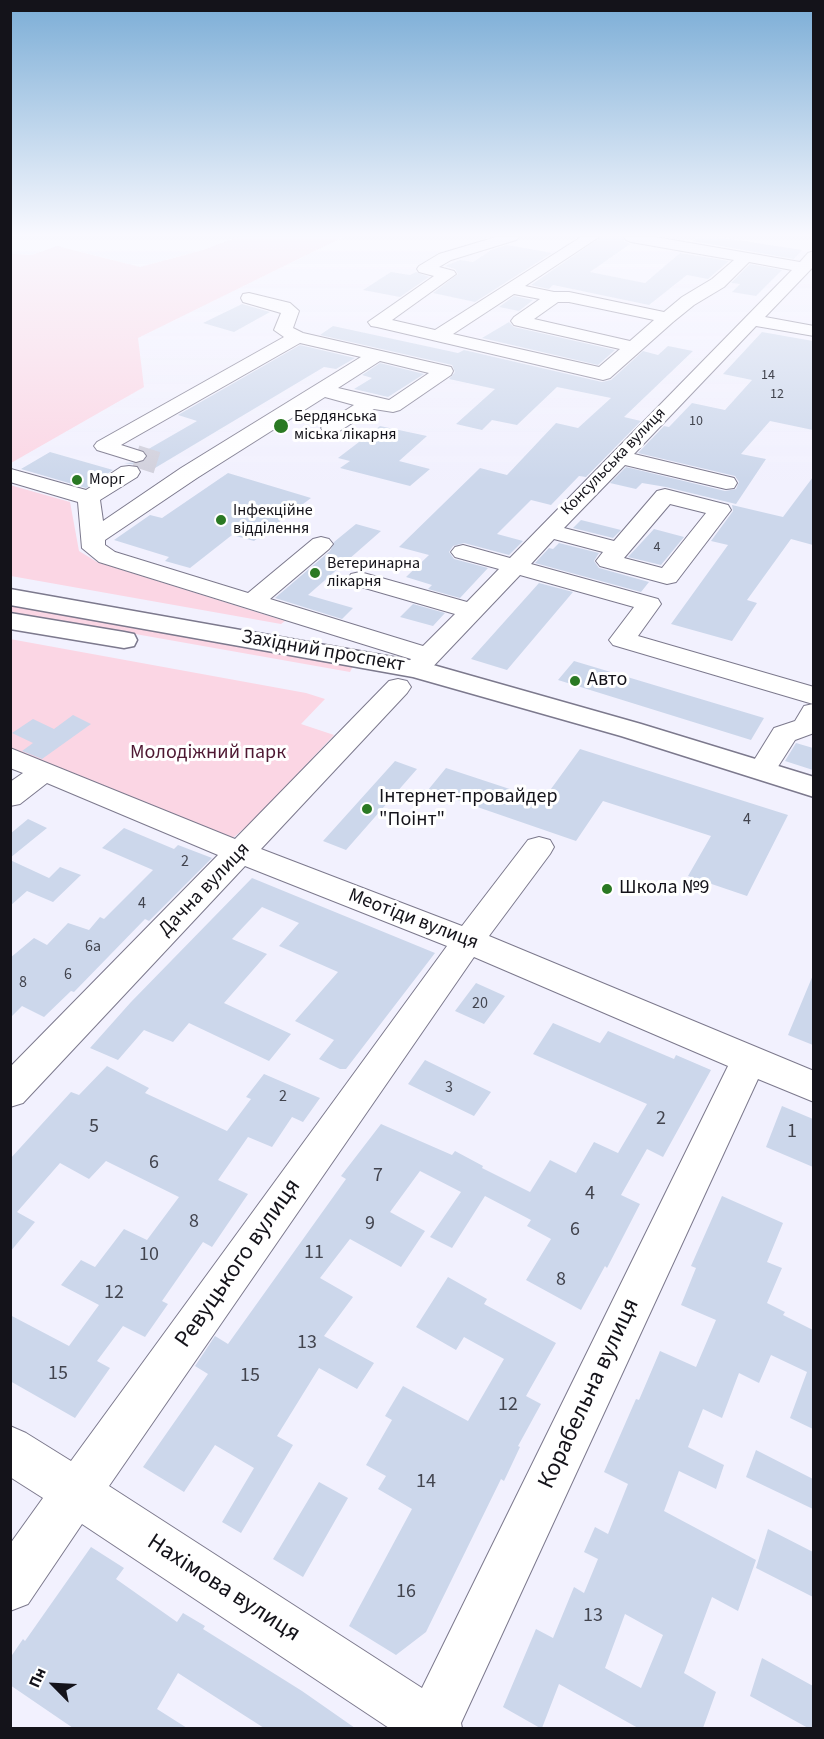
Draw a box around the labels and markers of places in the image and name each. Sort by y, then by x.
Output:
place label: Бердянська міська лікарня [294,407,397,445]
marker: Бердянська міська лікарня [272,417,290,435]
place label: Морг [89,470,125,490]
marker: Морг [70,473,84,487]
place label: Інфекційне відділення [233,501,313,539]
marker: Інфекційне відділення [214,513,228,527]
place label: Ветеринарна лікарня [327,554,420,592]
marker: Ветеринарна лікарня [308,566,322,580]
place label: Авто [587,669,627,693]
marker: Авто [568,674,582,688]
place label: Інтернет-провайдер "Поінт" [379,786,558,833]
marker: Інтернет-провайдер "Поінт" [360,802,374,816]
place label: Школа №9 [619,877,709,901]
marker: Школа №9 [600,882,614,896]

